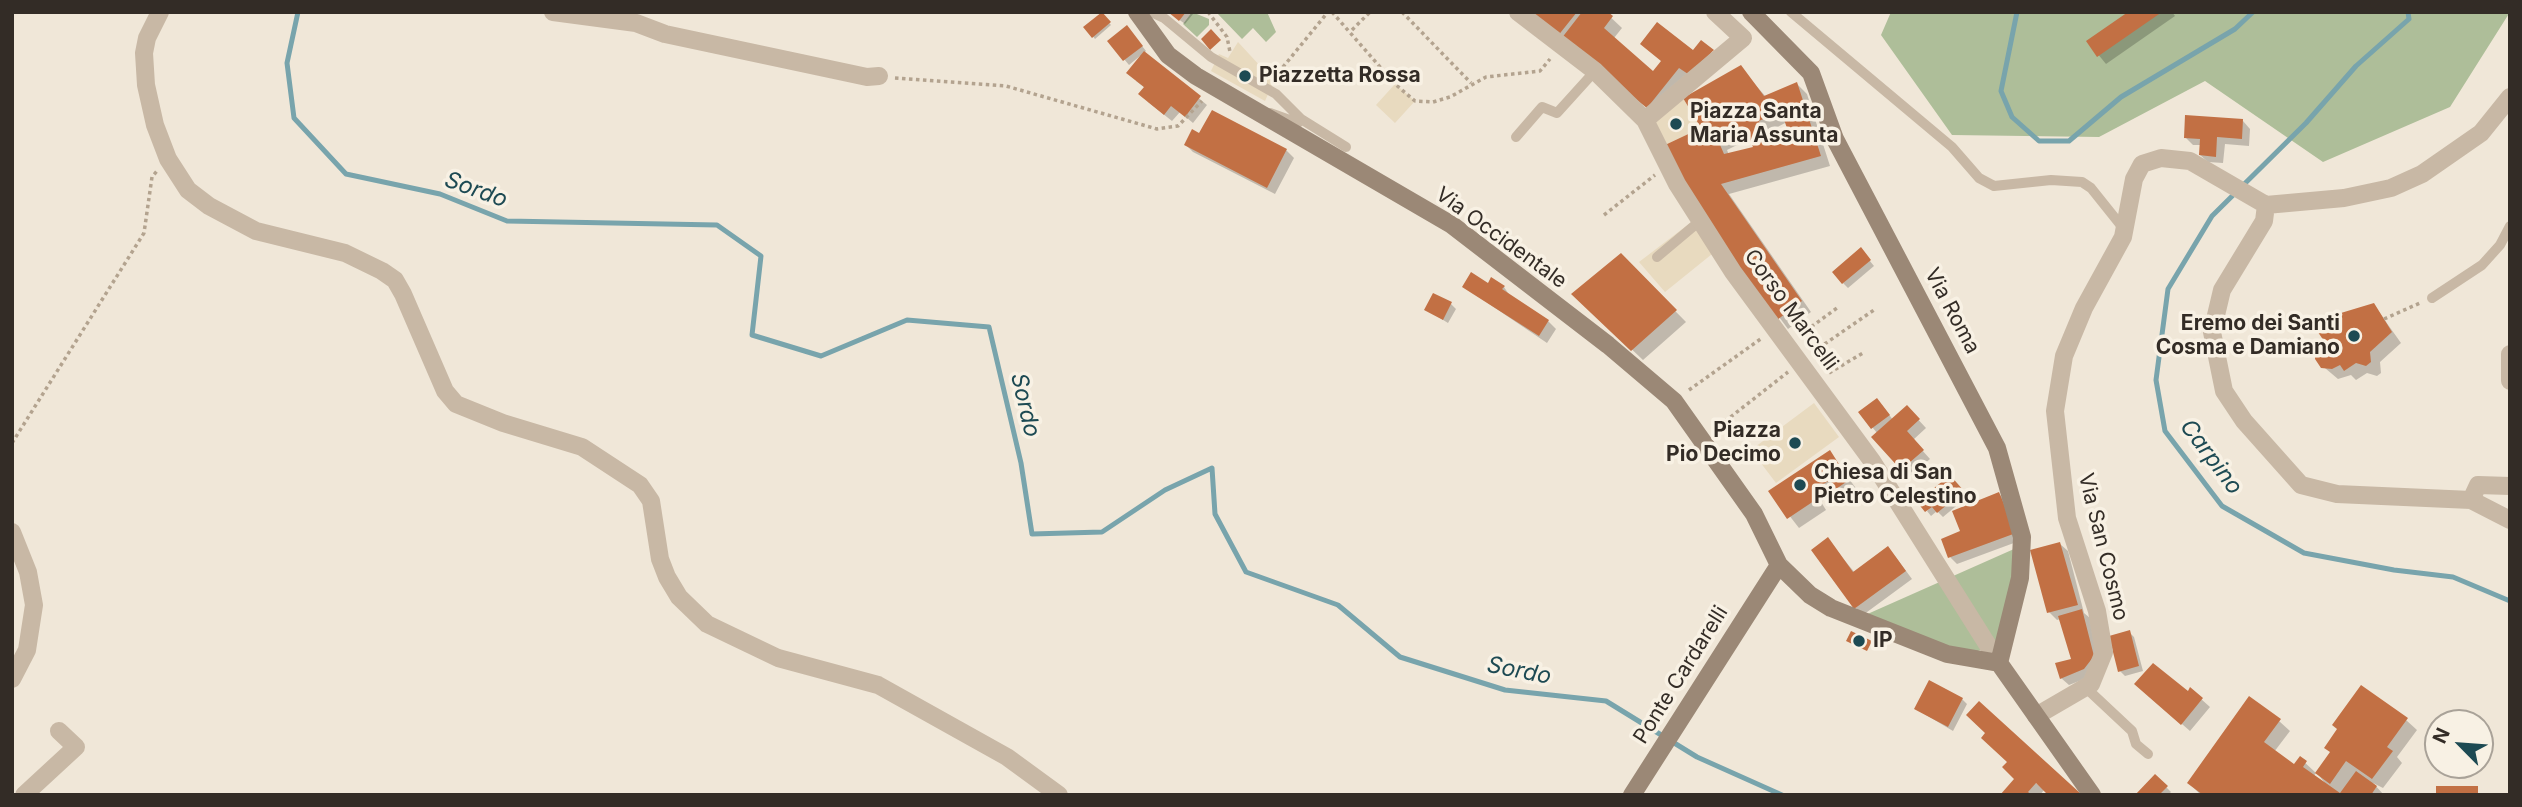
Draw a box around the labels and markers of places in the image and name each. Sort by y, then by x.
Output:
place label: Piazzetta Rossa [1259,63,1421,89]
marker: Piazzetta Rossa [1237,68,1253,84]
place label: Piazza Santa Maria Assunta [1690,99,1838,149]
marker: Piazza Santa Maria Assunta [1668,116,1684,132]
place label: Eremo dei Santi Cosma e Damiano [2156,311,2340,361]
marker: Eremo dei Santi Cosma e Damiano [2346,328,2362,344]
place label: Piazza Pio Decimo [1666,418,1781,468]
marker: Piazza Pio Decimo [1787,435,1803,451]
place label: Chiesa di San Pietro Celestino [1814,460,1977,510]
marker: Chiesa di San Pietro Celestino [1792,477,1808,493]
place label: IP [1873,628,1893,654]
marker: IP [1851,633,1867,649]

